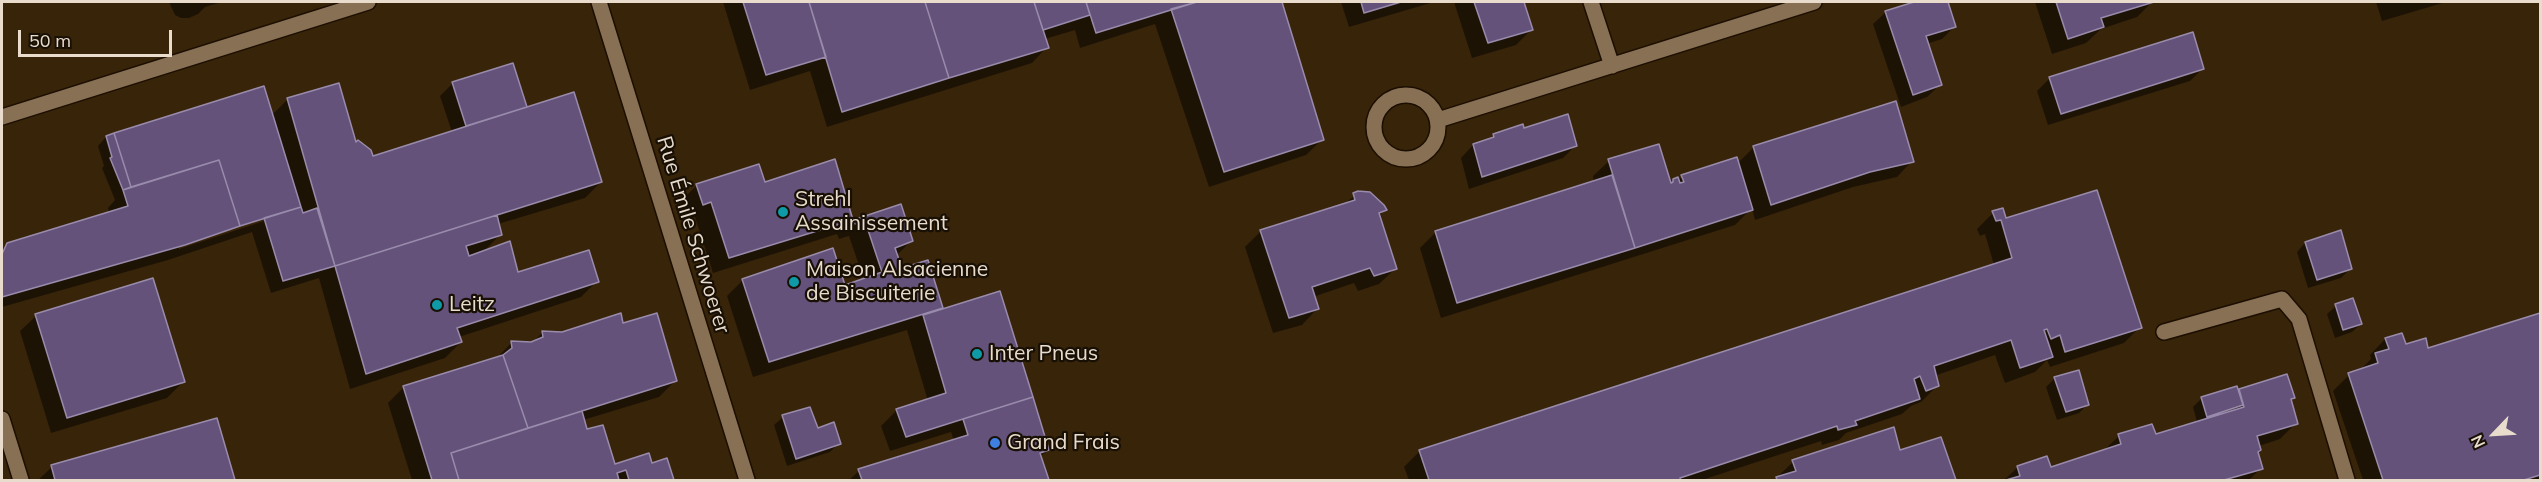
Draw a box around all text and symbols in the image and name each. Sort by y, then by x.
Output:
scale bar [21,18,176,56]
text: 50 m [29,29,71,52]
street label: Rue Émile Schwoerer [651,133,735,337]
place label: Strehl Assainissement [795,187,948,237]
marker: Strehl Assainissement [776,205,790,219]
place label: Maison Alsacienne de Biscuiterie [806,257,988,307]
marker: Maison Alsacienne de Biscuiterie [787,275,801,289]
place label: Leitz [449,292,495,318]
marker: Leitz [430,298,444,312]
place label: Inter Pneus [989,341,1098,367]
marker: Inter Pneus [970,347,984,361]
north arrow [2464,404,2524,464]
place label: Grand Frais [1007,430,1120,456]
text: N [2466,432,2489,451]
marker: Grand Frais [988,436,1002,450]

